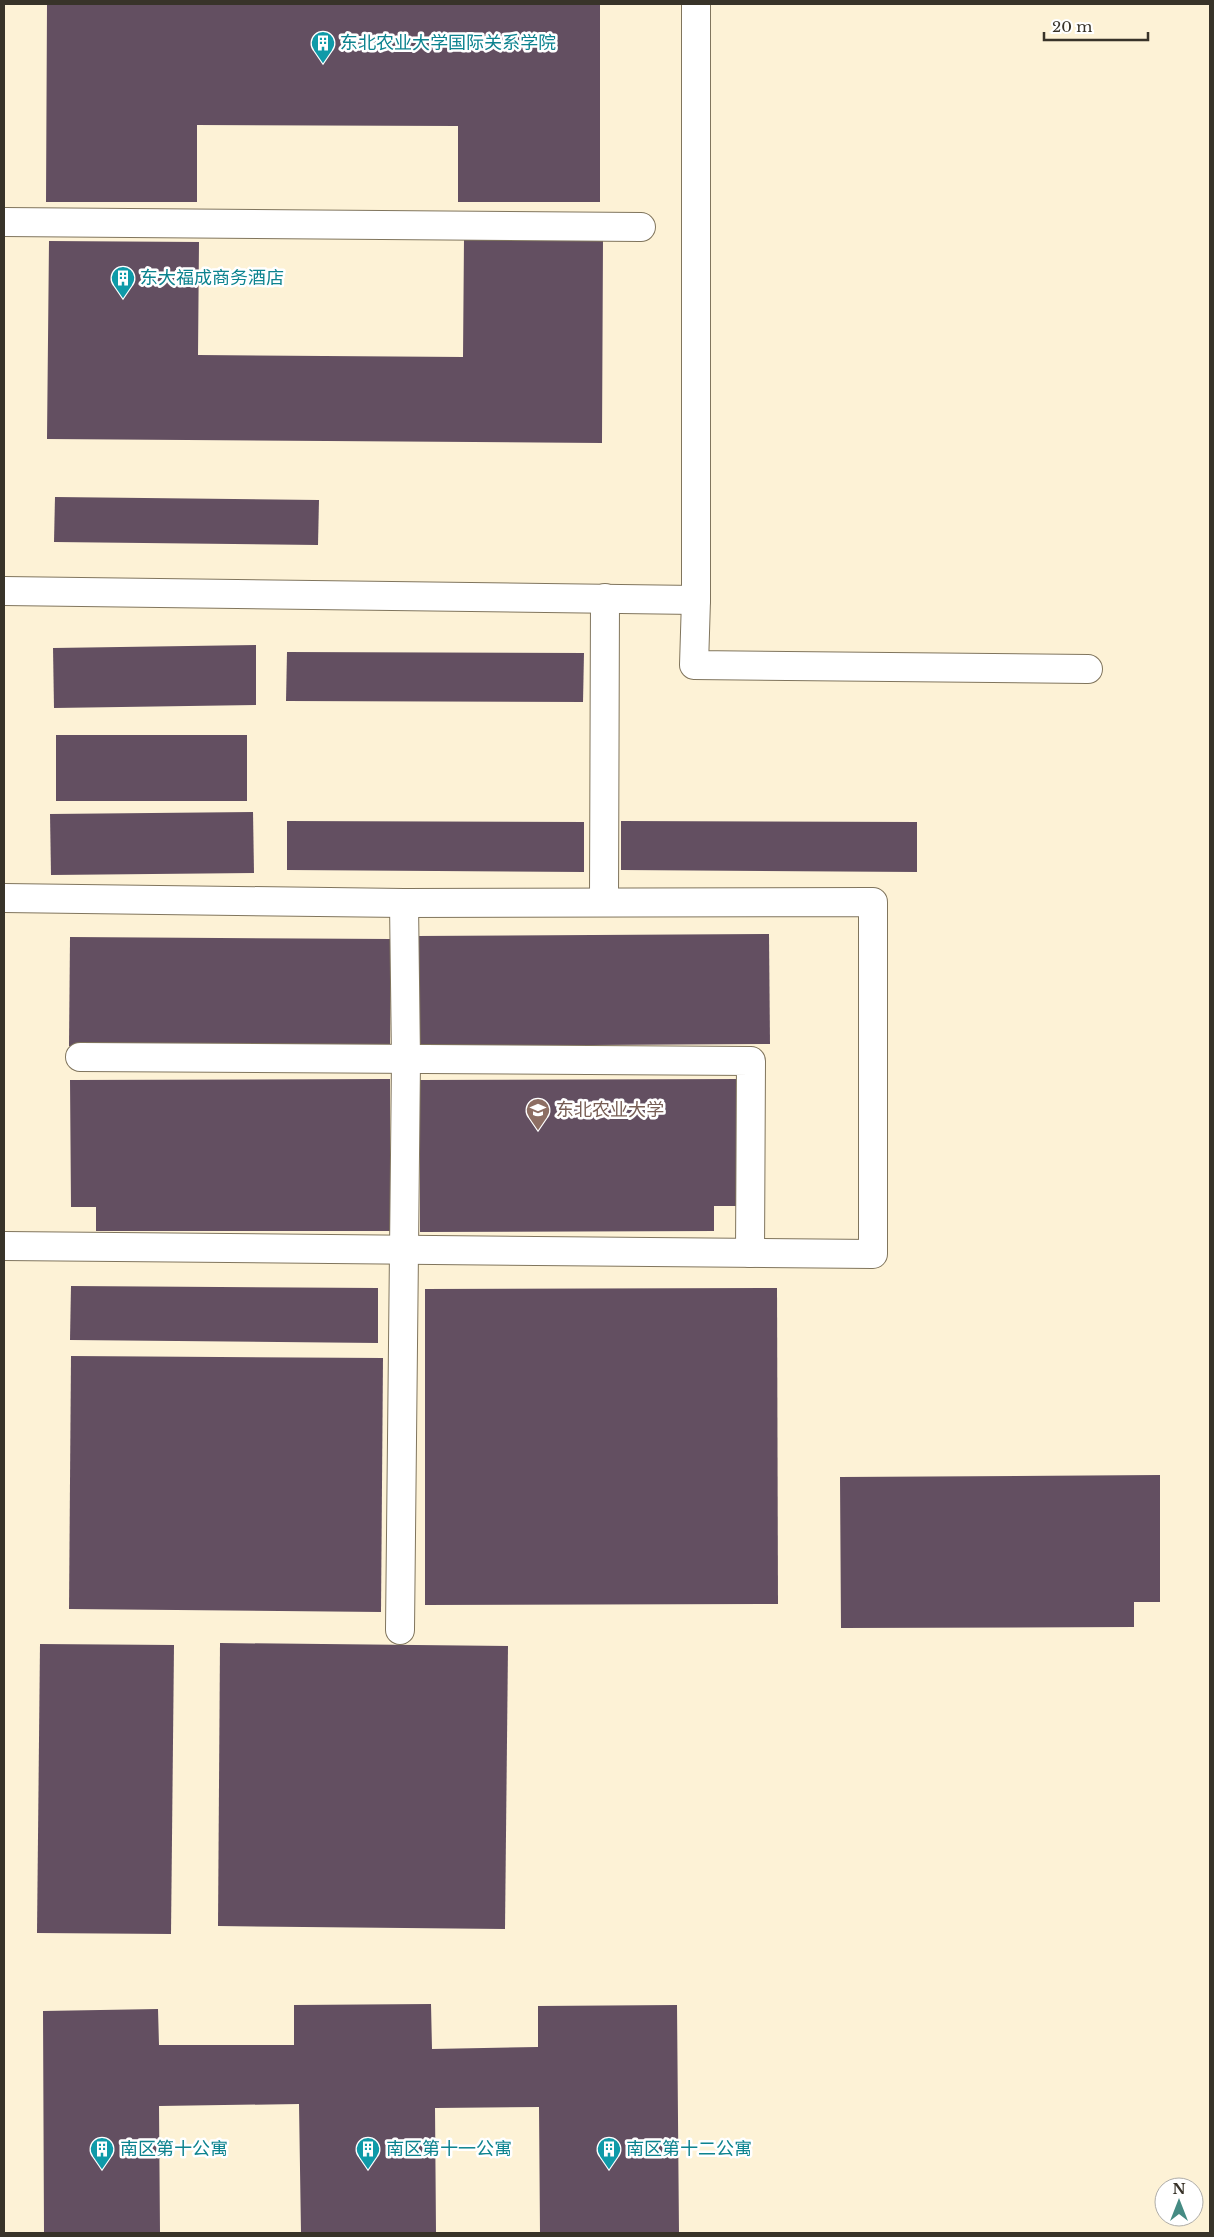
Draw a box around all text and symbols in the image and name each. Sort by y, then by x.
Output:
scale bar [1044,10,1148,42]
text: 20 m [1052,17,1092,36]
building icon: 东北农业大学国际关系学院 [310,30,336,64]
place label: 东北农业大学国际关系学院 [340,32,556,54]
building icon: 东大福成商务酒店 [110,265,136,299]
place label: 东大福成商务酒店 [140,267,284,289]
school or university icon: 东北农业大学 [525,1097,551,1131]
place label: 东北农业大学 [556,1099,664,1121]
building icon: 南区第十公寓 [89,2136,115,2170]
building icon: 南区第十一公寓 [355,2136,381,2170]
building icon: 南区第十二公寓 [596,2136,622,2170]
place label: 南区第十公寓 [120,2138,228,2160]
place label: 南区第十一公寓 [386,2138,512,2160]
place label: 南区第十二公寓 [626,2138,752,2160]
north arrow [1154,2177,1204,2227]
text: N [1172,2180,1186,2198]

